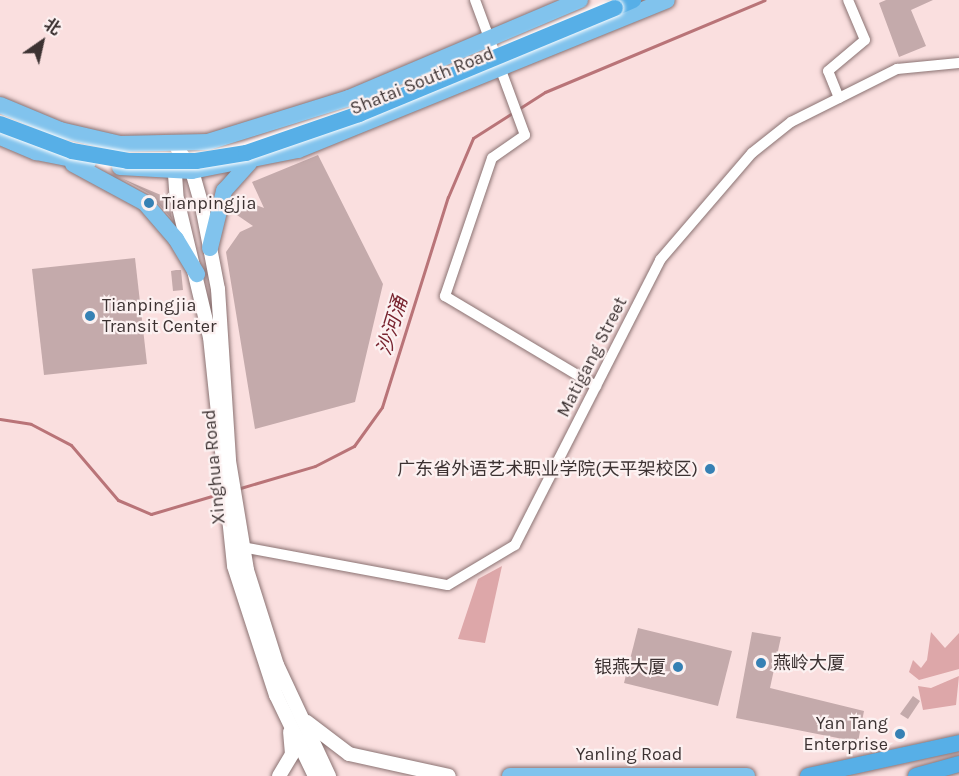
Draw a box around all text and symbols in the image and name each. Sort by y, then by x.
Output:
north arrow [12,12,72,72]
text: 北 [40,14,64,39]
street label: Shatai South Road [347,42,497,120]
place label: Tianpingjia [162,192,256,214]
marker: Tianpingjia [140,194,158,212]
street label: Matigang Street [552,293,632,421]
water label: 沙河涌 [372,294,412,358]
place label: Tianpingjia Transit Center [102,295,216,338]
marker: Tianpingjia Transit Center [83,309,97,323]
street label: Xinghua Road [198,409,230,525]
place label: 广东省外语艺术职业学院(天平架校区) [397,458,698,480]
marker: 广东省外语艺术职业学院(天平架校区) [703,462,717,476]
place label: 燕岭大厦 [773,652,845,674]
place label: 银燕大厦 [594,656,666,678]
marker: 燕岭大厦 [754,656,768,670]
marker: 银燕大厦 [671,660,685,674]
place label: Yan Tang Enterprise [803,713,888,756]
marker: Yan Tang Enterprise [893,727,907,741]
street label: Yanling Road [576,743,682,765]

